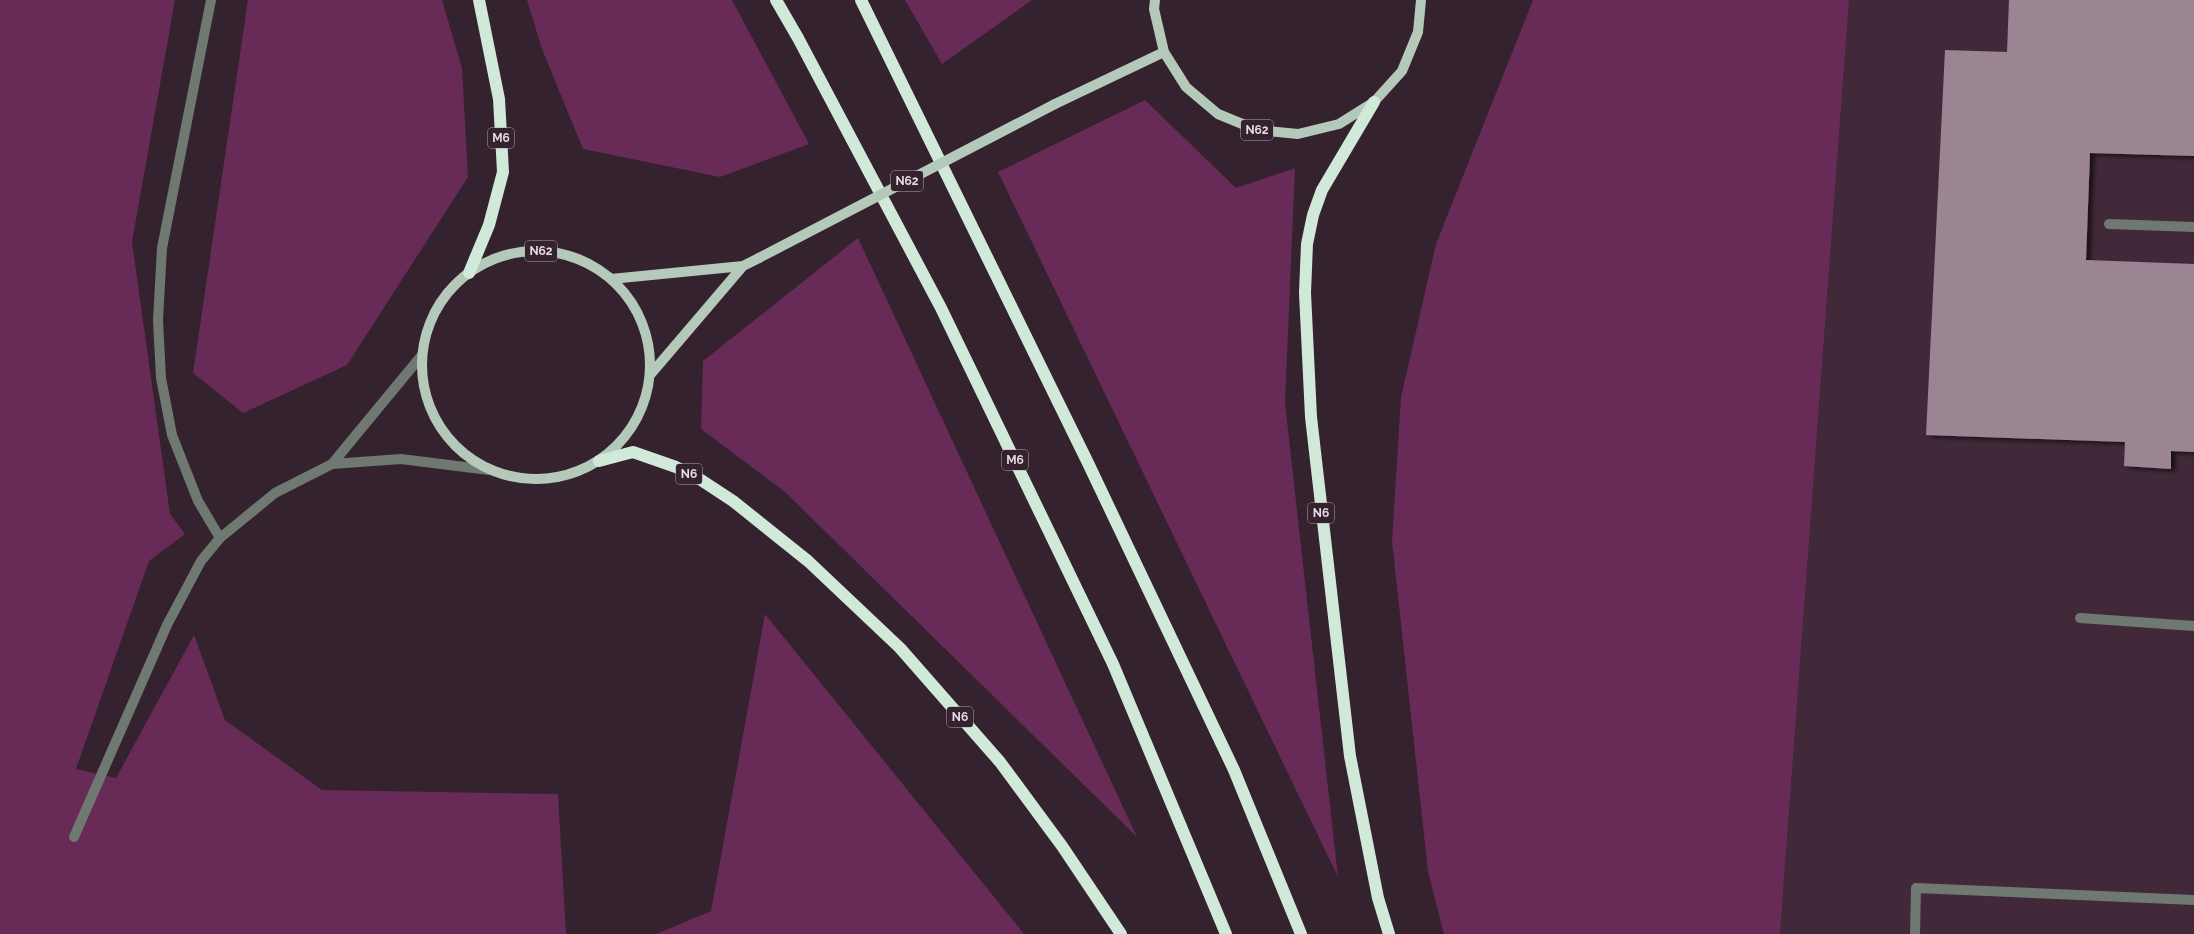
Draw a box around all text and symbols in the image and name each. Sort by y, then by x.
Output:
road number: N62 [1241,120,1273,140]
road number: M6 [488,128,514,148]
road number: N62 [891,171,923,191]
road number: N62 [525,241,557,261]
road number: M6 [1002,450,1028,470]
road number: N6 [676,464,702,484]
road number: N6 [1308,503,1334,523]
road number: N6 [947,707,973,727]

